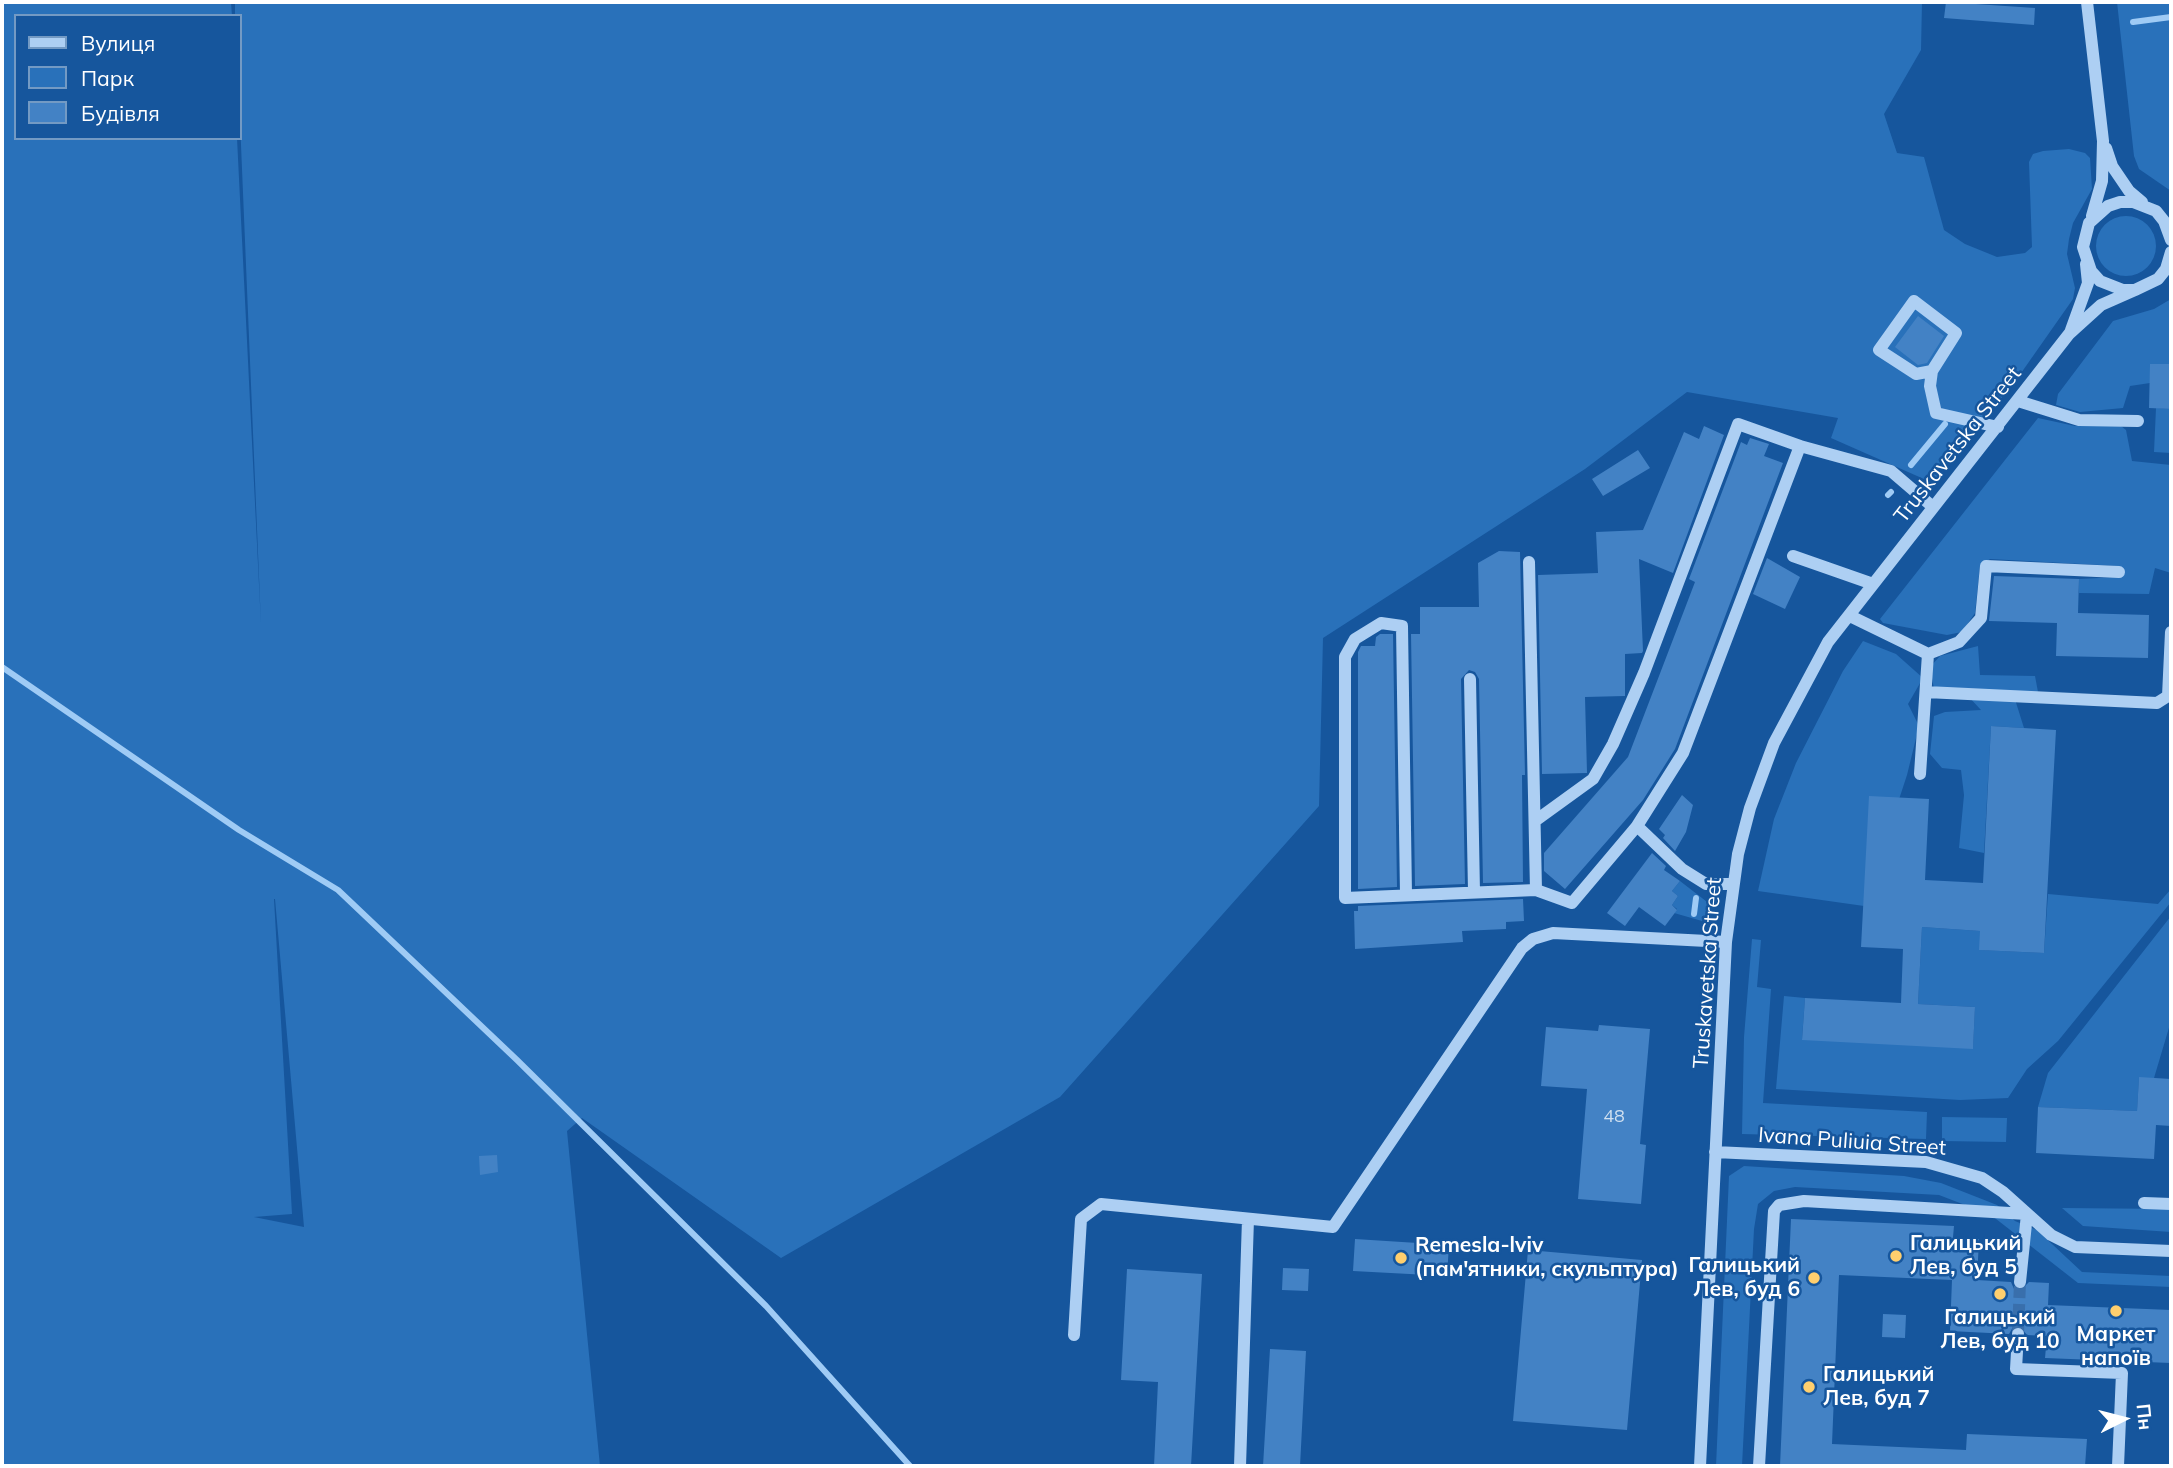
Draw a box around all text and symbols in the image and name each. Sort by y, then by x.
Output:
legend [14,14,242,140]
text: Вулиця [81,30,155,56]
text: Парк [81,65,134,91]
text: Будівля [81,100,160,126]
street label: Truskavetska Street [1889,362,2027,528]
street label: Truskavetska Street [1689,877,1727,1069]
house number: 48 [1603,1106,1625,1128]
street label: Ivana Puliuia Street [1757,1123,1947,1161]
place label: Галицький Лев, буд 5 [1910,1231,2021,1281]
place label: Remesla-lviv (пам'ятники, скульптура) [1415,1233,1679,1283]
marker: Галицький Лев, буд 5 [1888,1248,1904,1264]
marker: Remesla-lviv (пам'ятники, скульптура) [1393,1250,1409,1266]
place label: Галицький Лев, буд 6 [1689,1253,1800,1303]
marker: Галицький Лев, буд 6 [1806,1270,1822,1286]
marker: Галицький Лев, буд 10 [1992,1286,2008,1302]
marker: Маркет напоїв [2108,1303,2124,1319]
place label: Галицький Лев, буд 10 [1940,1305,2060,1355]
place label: Маркет напоїв [2077,1322,2155,1372]
place label: Галицький Лев, буд 7 [1823,1362,1934,1412]
marker: Галицький Лев, буд 7 [1801,1379,1817,1395]
north arrow [2089,1384,2159,1454]
text: Пн [2132,1402,2158,1431]

